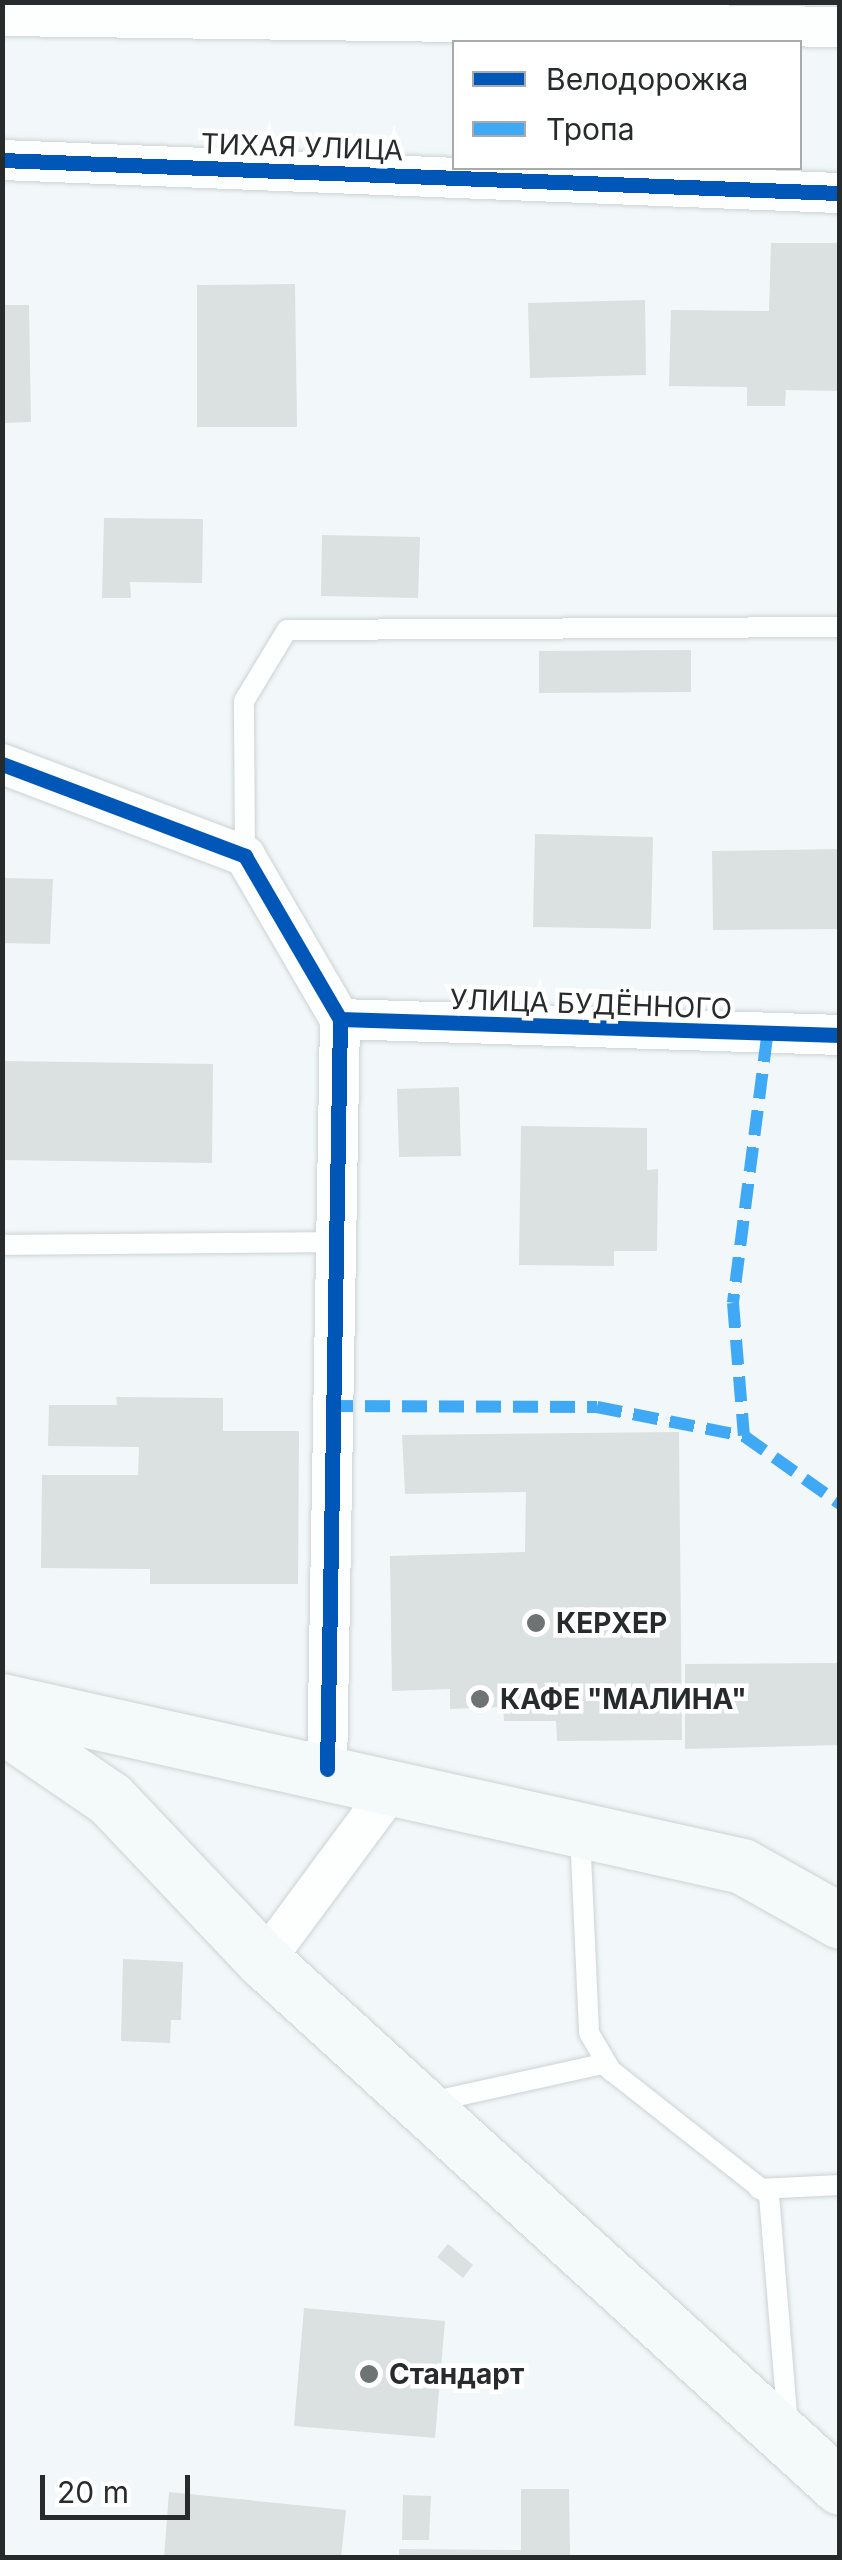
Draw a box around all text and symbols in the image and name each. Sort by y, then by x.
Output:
legend [452,40,802,170]
text: Велодорожка [546,61,748,97]
text: Тропа [546,111,635,147]
street label: ТИХАЯ УЛИЦА [200,127,404,167]
street label: УЛИЦА БУДЁННОГО [449,982,733,1026]
place label: КЕРХЕР [556,1606,667,1640]
marker: КЕРХЕР [525,1612,547,1634]
place label: КАФЕ "МАЛИНА" [500,1682,747,1716]
marker: КАФЕ "МАЛИНА" [469,1688,491,1710]
place label: Стандарт [389,2357,524,2391]
marker: Стандарт [358,2363,380,2385]
scale bar [45,2455,195,2517]
text: 20 m [57,2474,129,2510]

